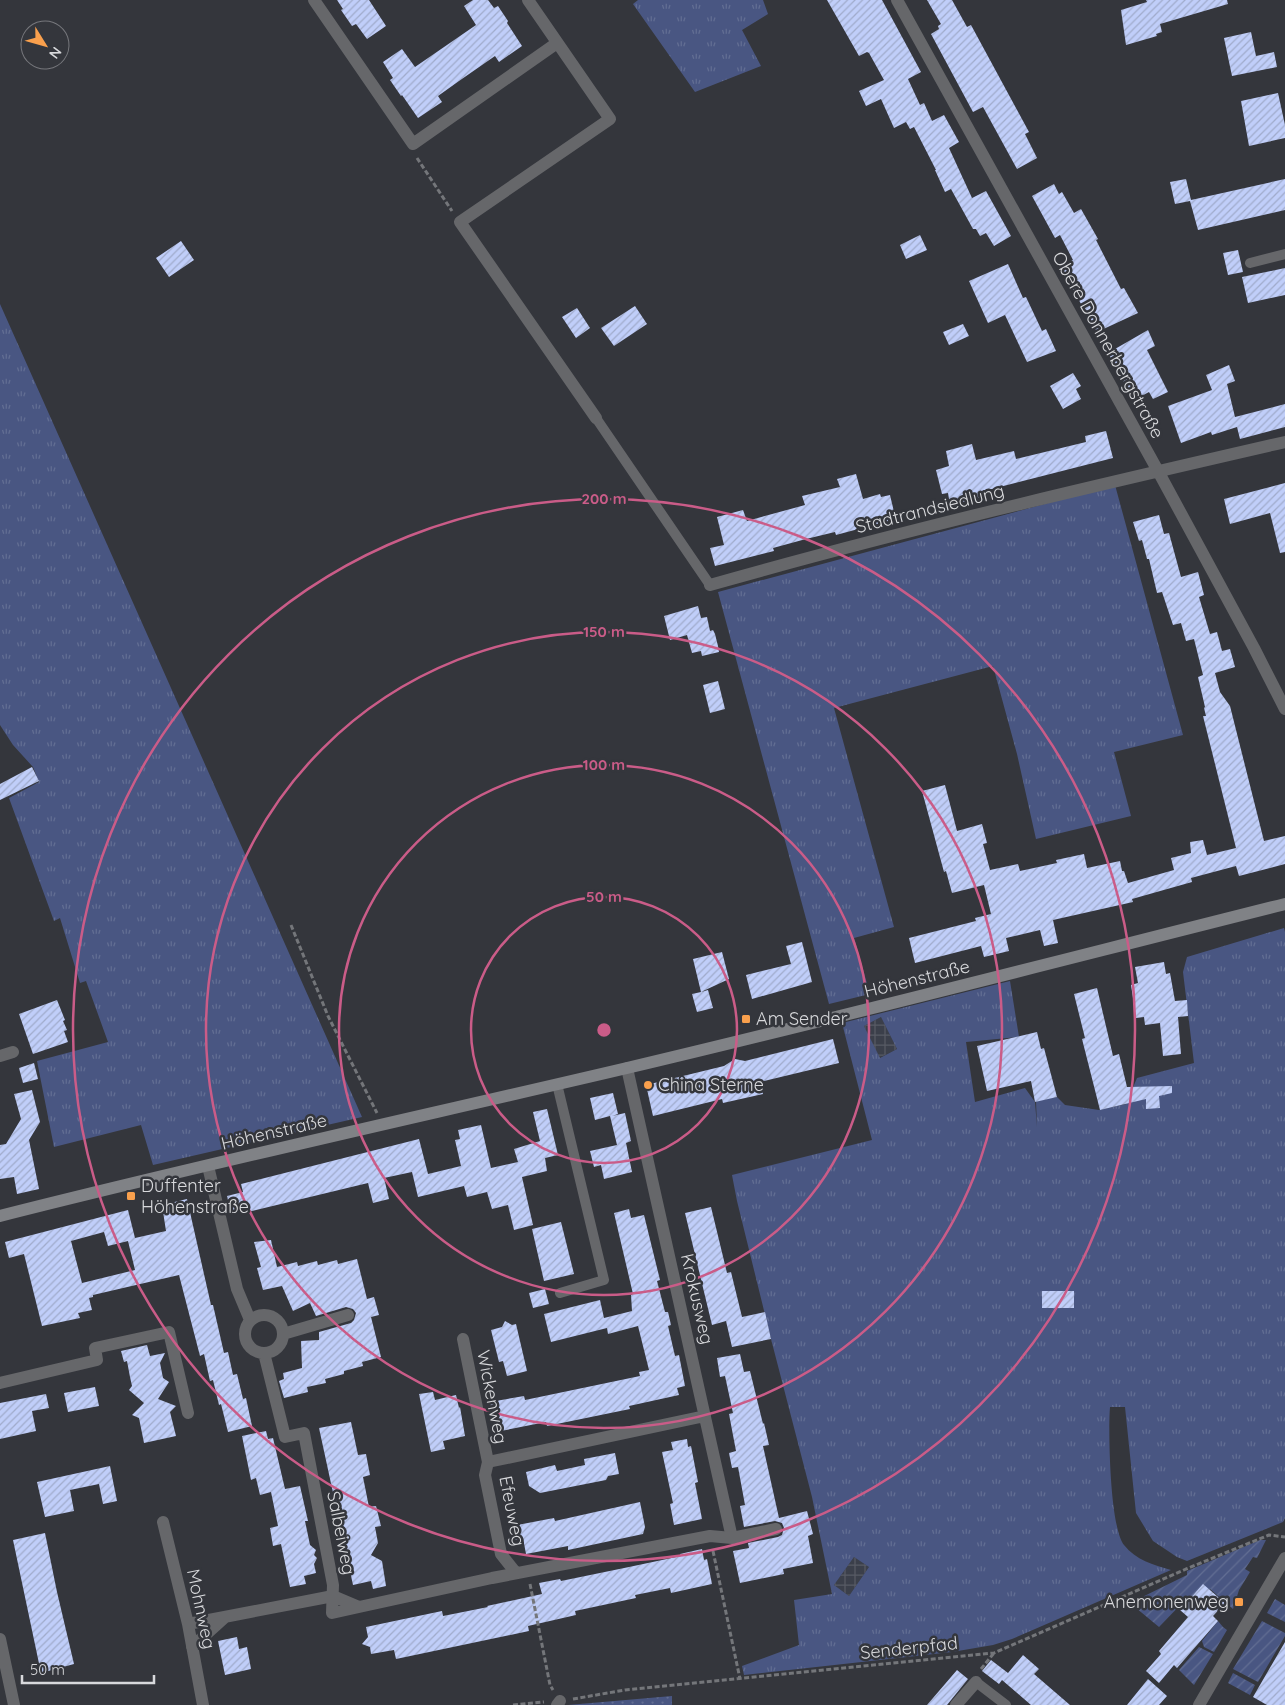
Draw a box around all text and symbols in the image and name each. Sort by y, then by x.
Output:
north arrow [20,20,70,70]
text: N [45,43,66,62]
street label: Obere Donnerbergstraße [1047,247,1169,442]
street label: Stadtrandsiedlung [853,479,1007,538]
text: 200 m [582,489,627,508]
text: 150 m [583,622,625,641]
text: 100 m [583,755,625,774]
text: 50 m [586,887,622,906]
street label: Höhenstraße [862,954,972,1003]
place label: Am Sender [756,1007,848,1030]
marker: Am Sender [740,1013,752,1025]
centre of rings [595,1021,613,1039]
place label: China Sterne [658,1073,764,1096]
marker: China Sterne [642,1079,654,1091]
street label: Höhenstraße [219,1108,329,1155]
place label: Duffenter Höhenstraße [141,1174,249,1218]
marker: Duffenter Höhenstraße [125,1190,137,1202]
street label: Krokusweg [676,1251,719,1347]
street label: Wickenweg [472,1348,513,1446]
street label: Efeuweg [494,1474,531,1548]
street label: Salbeiweg [322,1489,361,1577]
street label: Mohnweg [182,1567,221,1651]
place label: Anemonenweg [1104,1590,1229,1613]
marker: Anemonenweg [1233,1596,1245,1608]
street label: Senderpfad [859,1631,959,1664]
scale bar [22,1652,155,1684]
text: 50 m [30,1660,65,1679]

